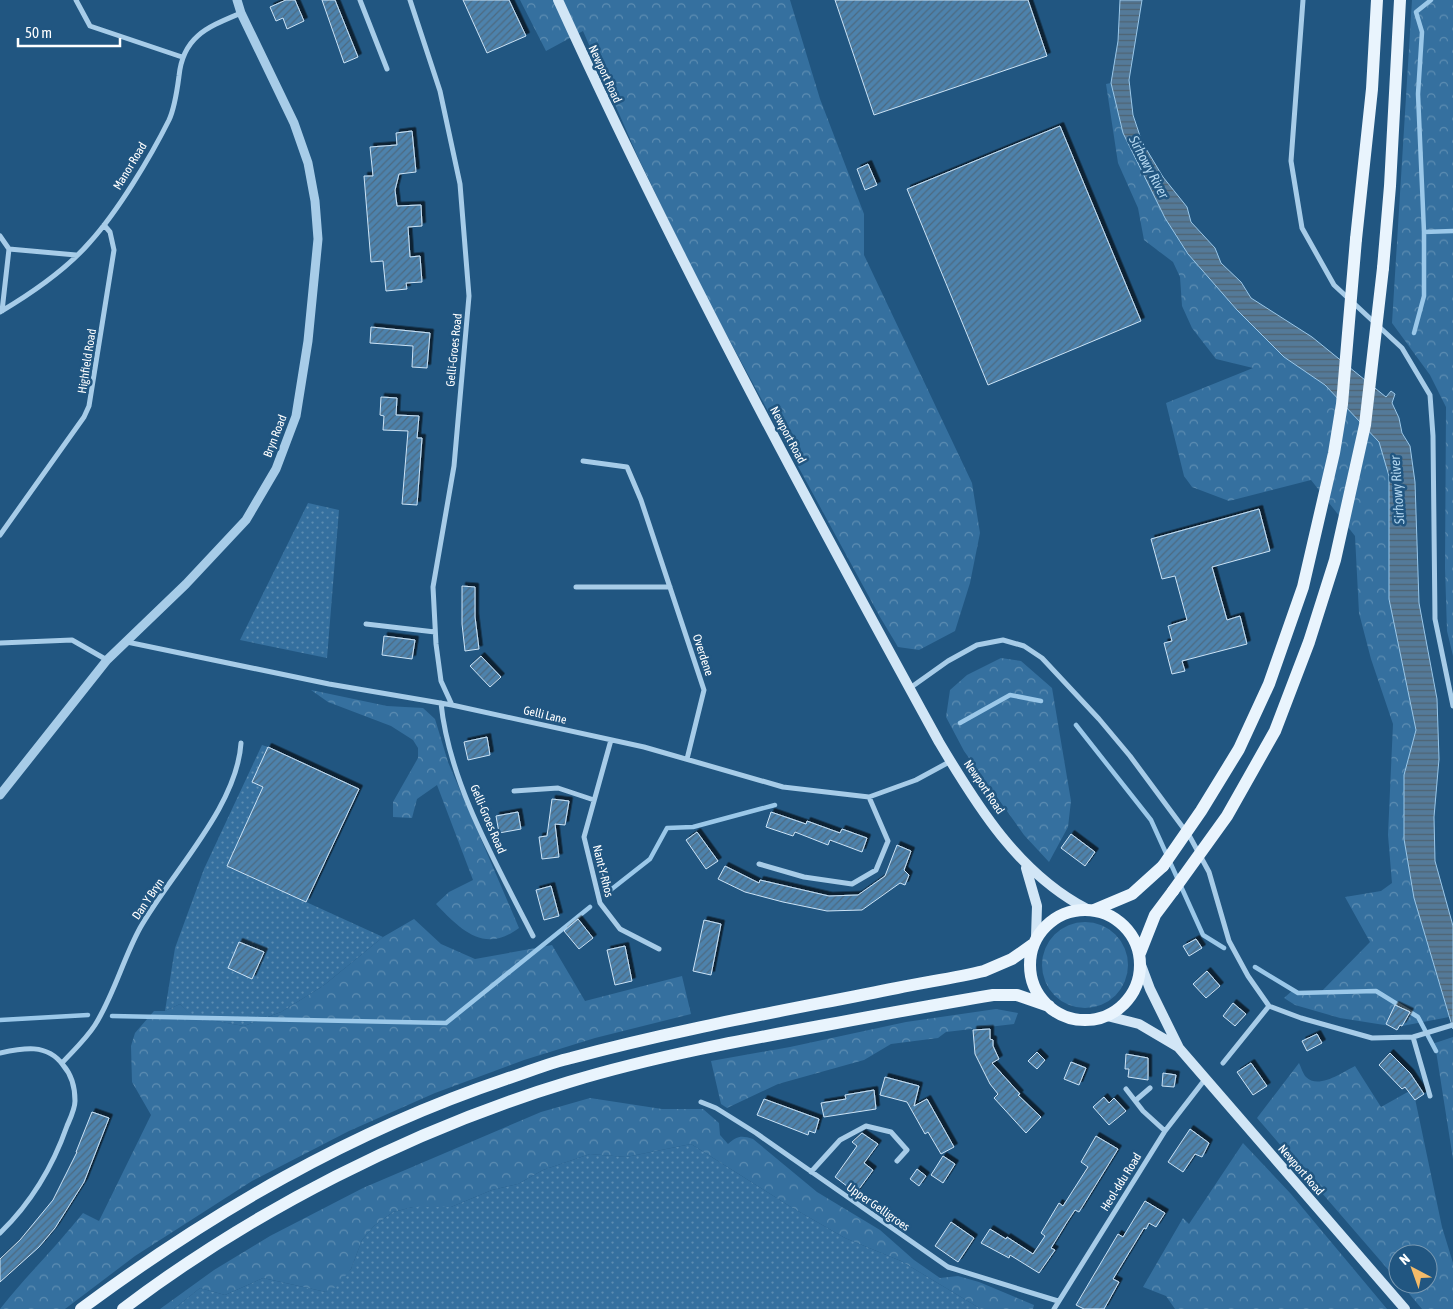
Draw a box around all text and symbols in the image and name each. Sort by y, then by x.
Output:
scale bar [18,15,120,47]
text: 50 m [25,24,52,41]
street label: Newport Road [585,43,625,105]
water label: Sirhowy River [1125,132,1173,202]
street label: Manor Road [110,140,150,192]
street label: Gelli-Groes Road [443,313,465,387]
street label: Highfield Road [75,328,99,394]
street label: Newport Road [767,404,809,466]
street label: Bryn Road [260,413,290,459]
water label: Sirhowy River [1387,454,1407,526]
street label: Overdene [690,632,716,678]
street label: Gelli Lane [522,703,568,727]
street label: Newport Road [961,757,1007,817]
street label: Gelli-Groes Road [467,782,509,856]
street label: Nant-Y-Rhos [590,843,616,899]
street label: Dan Y Bryn [129,876,167,922]
street label: Newport Road [1275,1142,1327,1198]
street label: Heol-ddu Road [1098,1150,1144,1214]
street label: Upper Gelligroes [844,1180,912,1234]
north arrow [1388,1244,1438,1294]
text: N [1396,1250,1413,1268]

